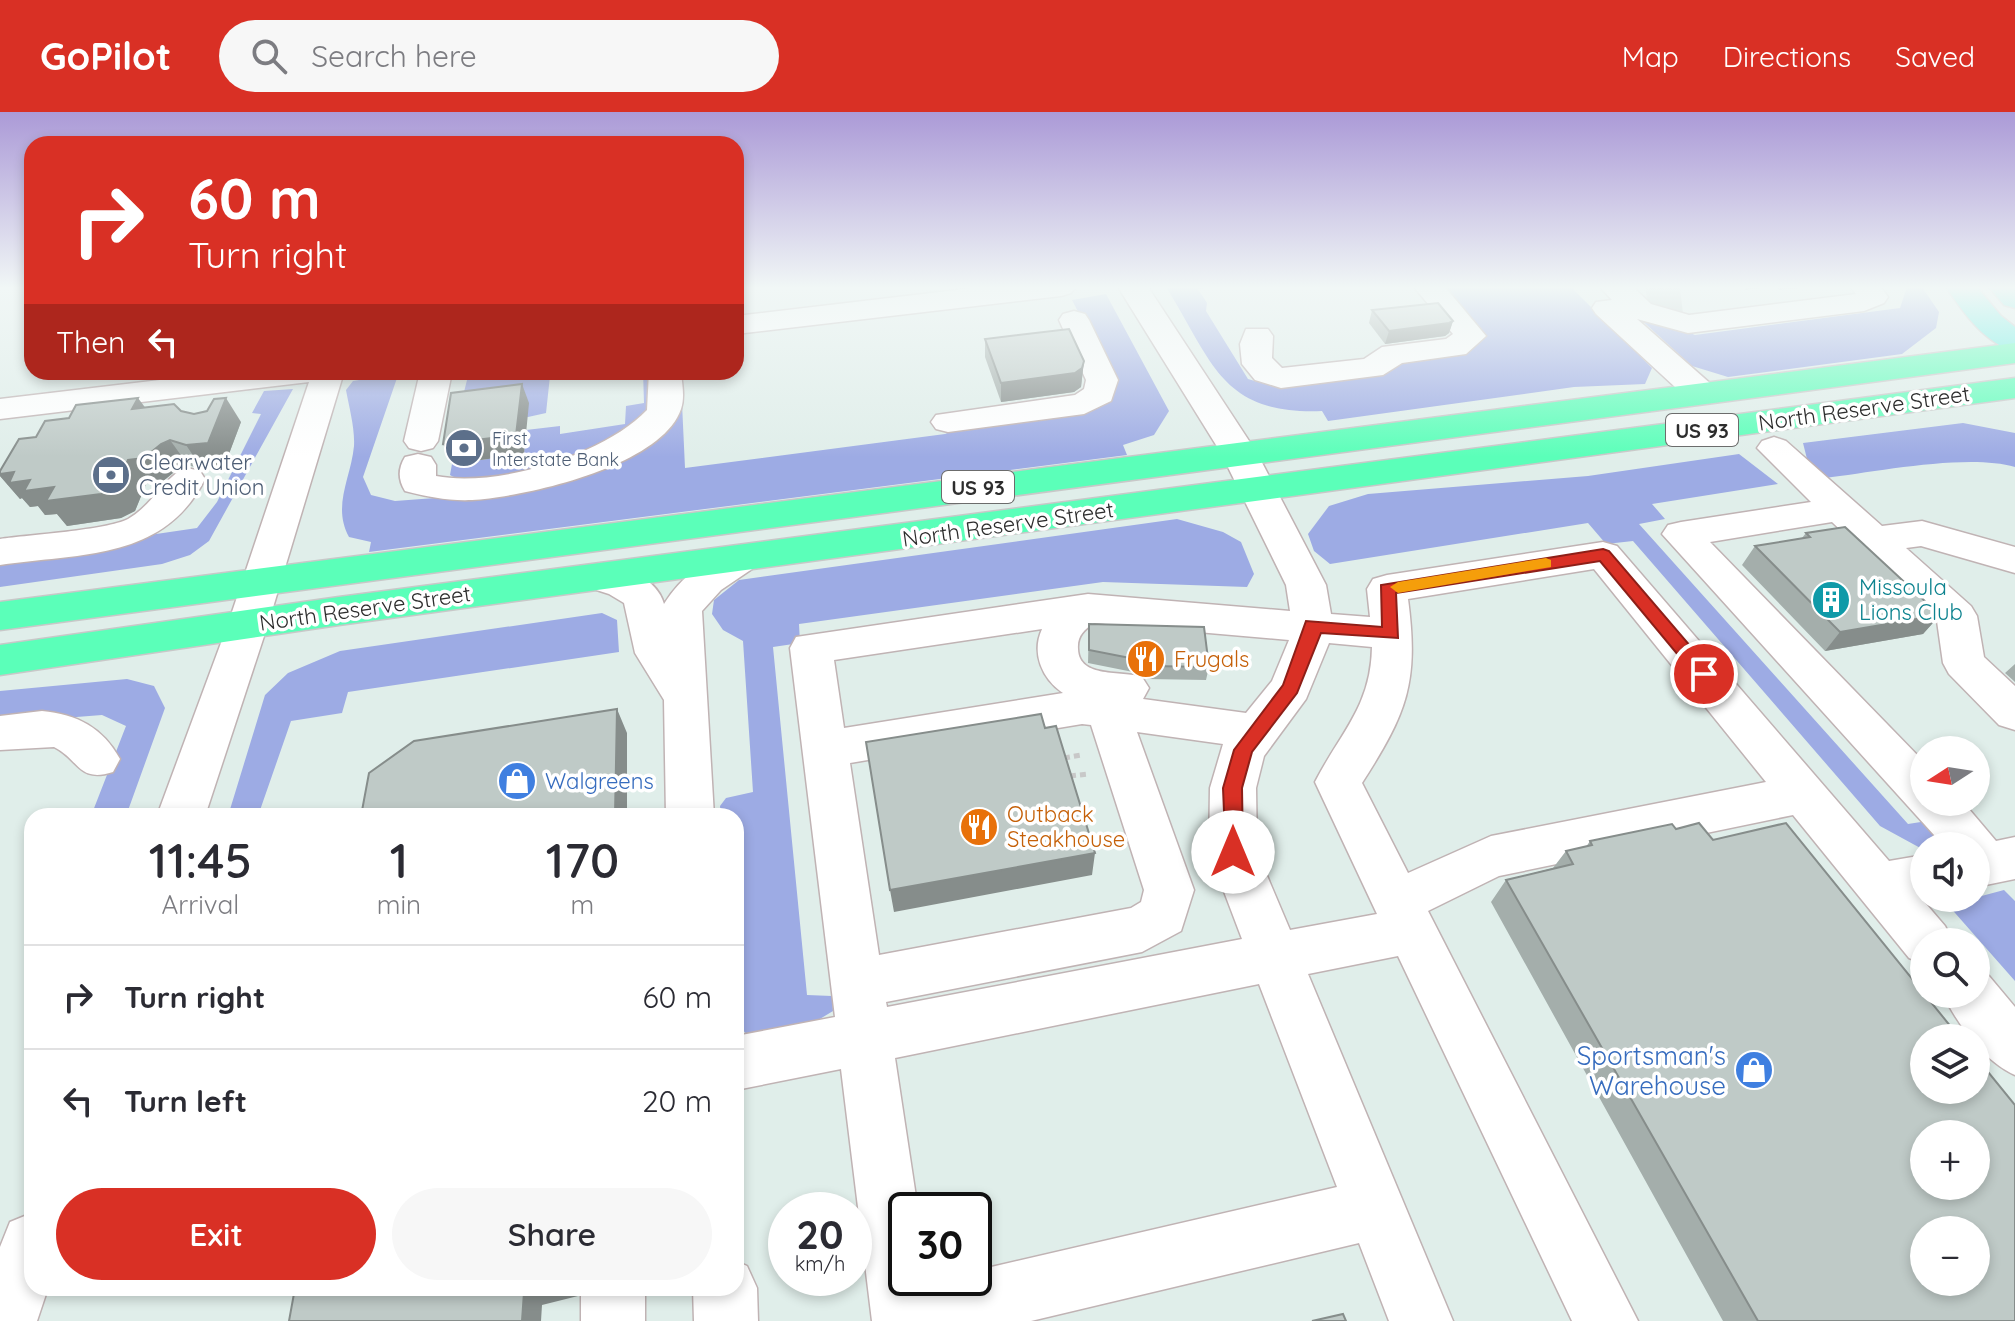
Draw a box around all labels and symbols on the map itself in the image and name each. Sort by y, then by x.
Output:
street label: North Reserve Street [1756,379,1972,437]
road number: US 93 [1666,414,1738,446]
bank icon: First Interstate Bank [443,427,485,469]
place label: First Interstate Bank [492,427,619,471]
place label: Clearwater Credit Union [139,448,264,501]
bank icon: Clearwater Credit Union [90,454,132,496]
road number: US 93 [942,471,1014,503]
street label: North Reserve Street [900,495,1116,553]
place label: Missoula Lions Club [1859,573,1963,626]
street label: North Reserve Street [257,579,473,637]
building icon: Missoula Lions Club [1810,579,1852,621]
restaurant icon: Frugals [1125,638,1167,680]
pin [1670,640,1738,708]
place label: Frugals [1174,645,1249,673]
north arrow [1910,736,1990,816]
shop icon: Walgreens [496,760,538,802]
place label: Walgreens [545,767,654,795]
place label: Outback Steakhouse [1007,800,1125,853]
restaurant icon: Outback Steakhouse [958,806,1000,848]
position arrow [1191,810,1275,894]
place label: Sportsman's Warehouse [1577,1039,1726,1102]
shop icon: Sportsman's Warehouse [1733,1049,1775,1091]
speed limit sign: 30 [888,1192,992,1296]

